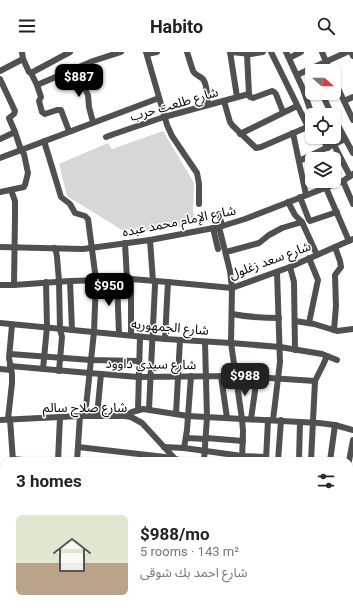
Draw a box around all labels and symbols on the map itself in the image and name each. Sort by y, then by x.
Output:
pin: $887 [55,64,103,98]
north arrow [305,64,341,100]
street label: شارع طلعت حرب [128,84,221,127]
street label: شارع الإمام محمد عبده [121,203,238,242]
street label: شارع سعد زغلول [227,238,314,285]
pin: $950 [85,273,133,307]
street label: شارع الجمهوريه [130,316,210,341]
street label: شارع سيدى داوود [105,356,196,375]
pin: $988 [221,363,269,397]
street label: شارع صلاح سالم [43,400,127,418]

